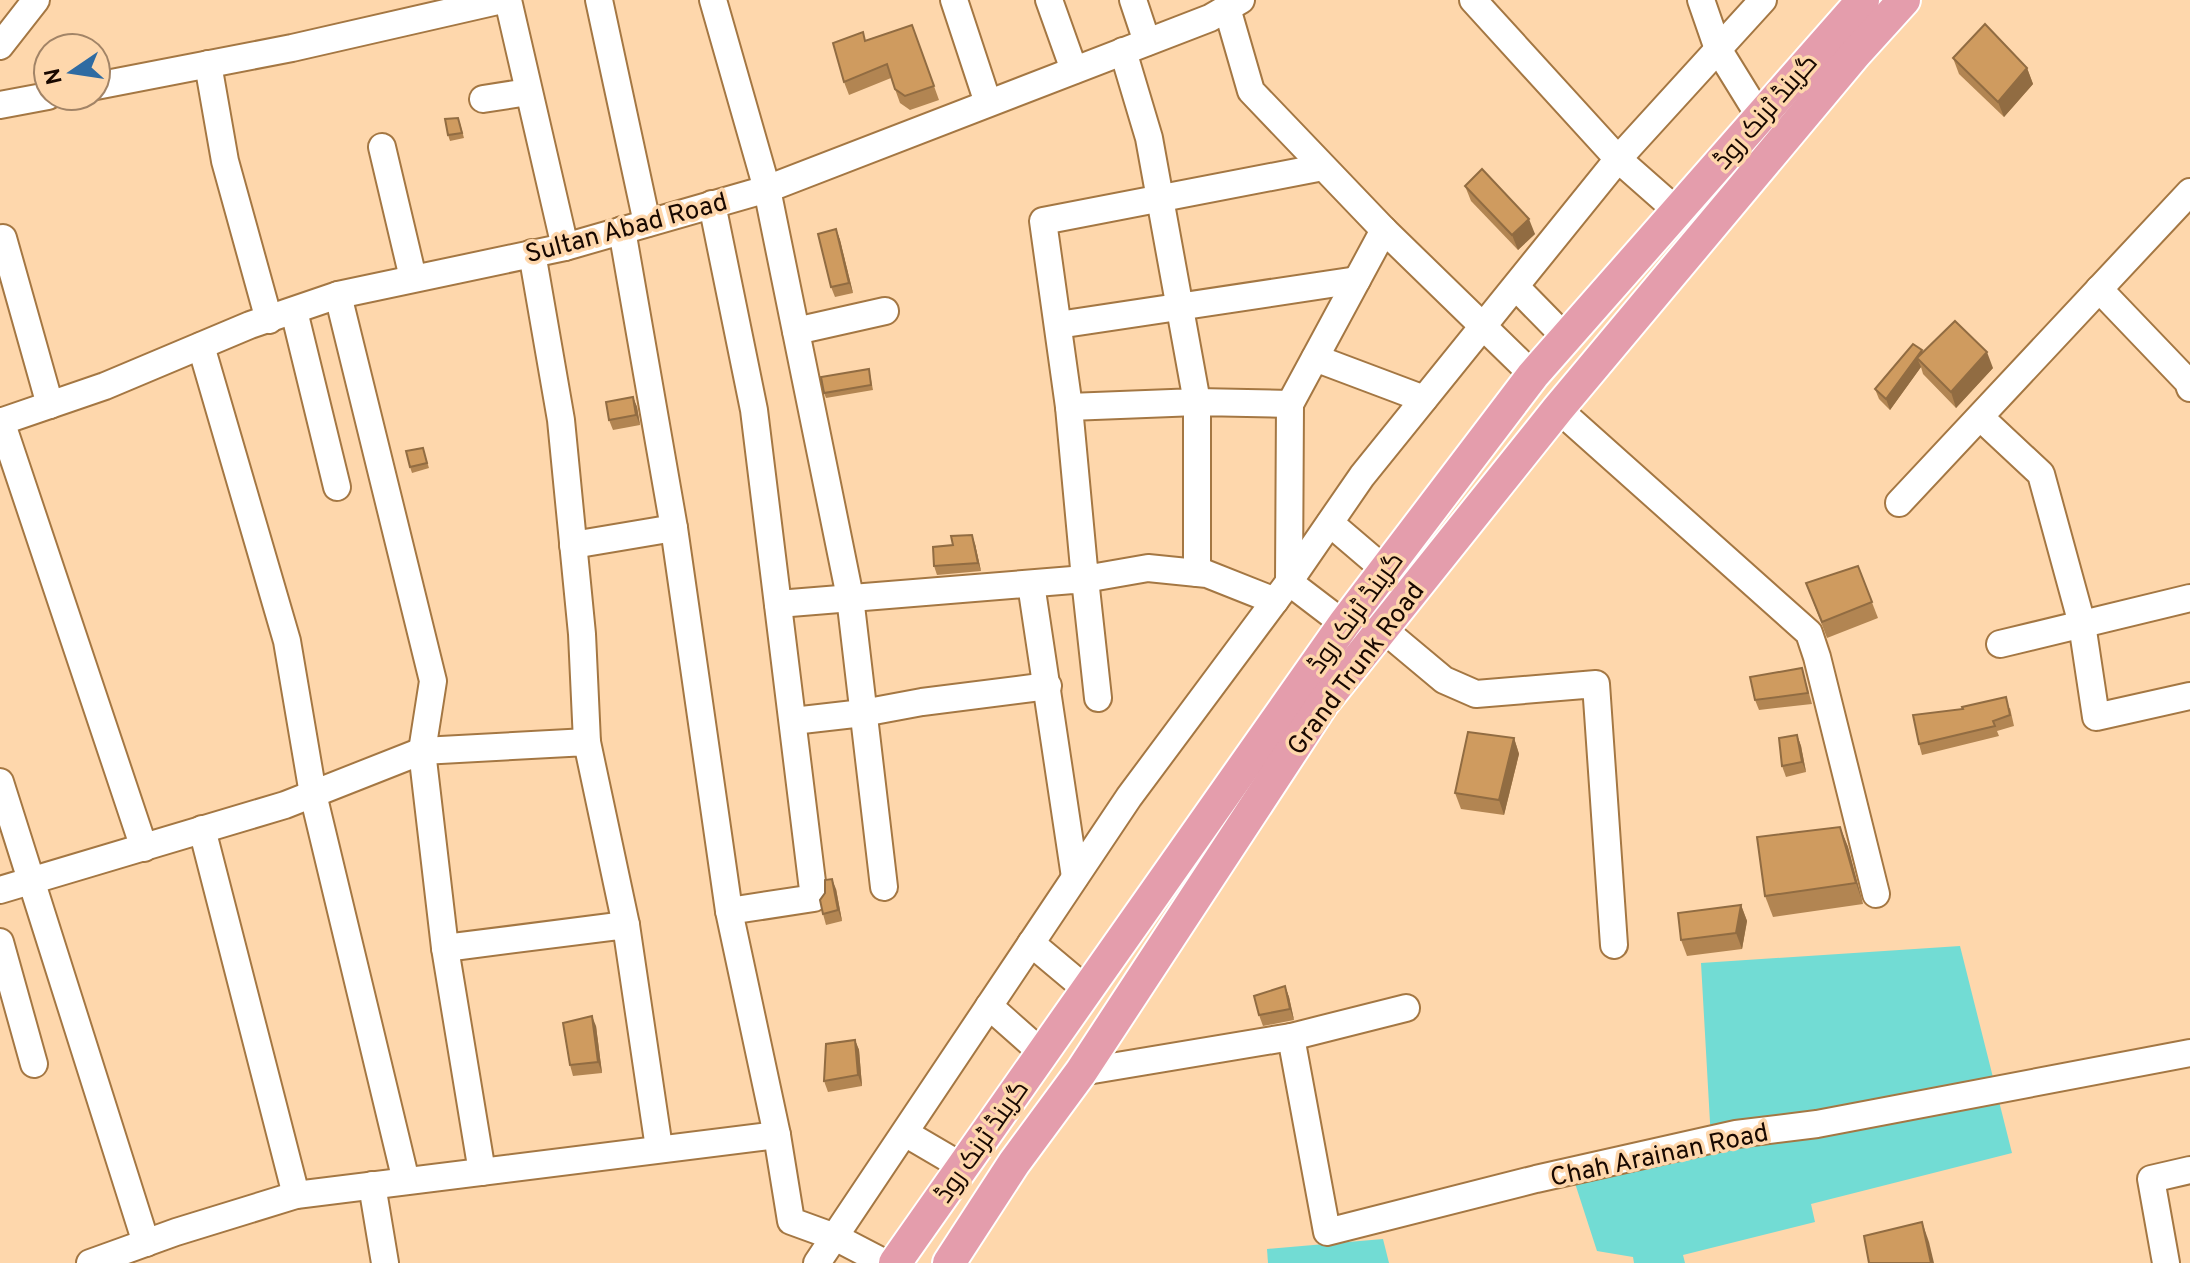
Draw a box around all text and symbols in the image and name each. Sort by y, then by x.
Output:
north arrow [32,32,112,112]
street label: گرینڈ ٹرنک روڈ [1708,48,1826,177]
text: N [40,65,70,87]
street label: Sultan Abad Road [522,187,731,272]
street label: گرینڈ ٹرنک روڈ [1302,546,1412,681]
street label: Grand Trunk Road [1281,576,1433,763]
street label: گرینڈ ٹرنک روڈ [929,1075,1037,1210]
street label: Chah Arainan Road [1547,1117,1772,1196]

